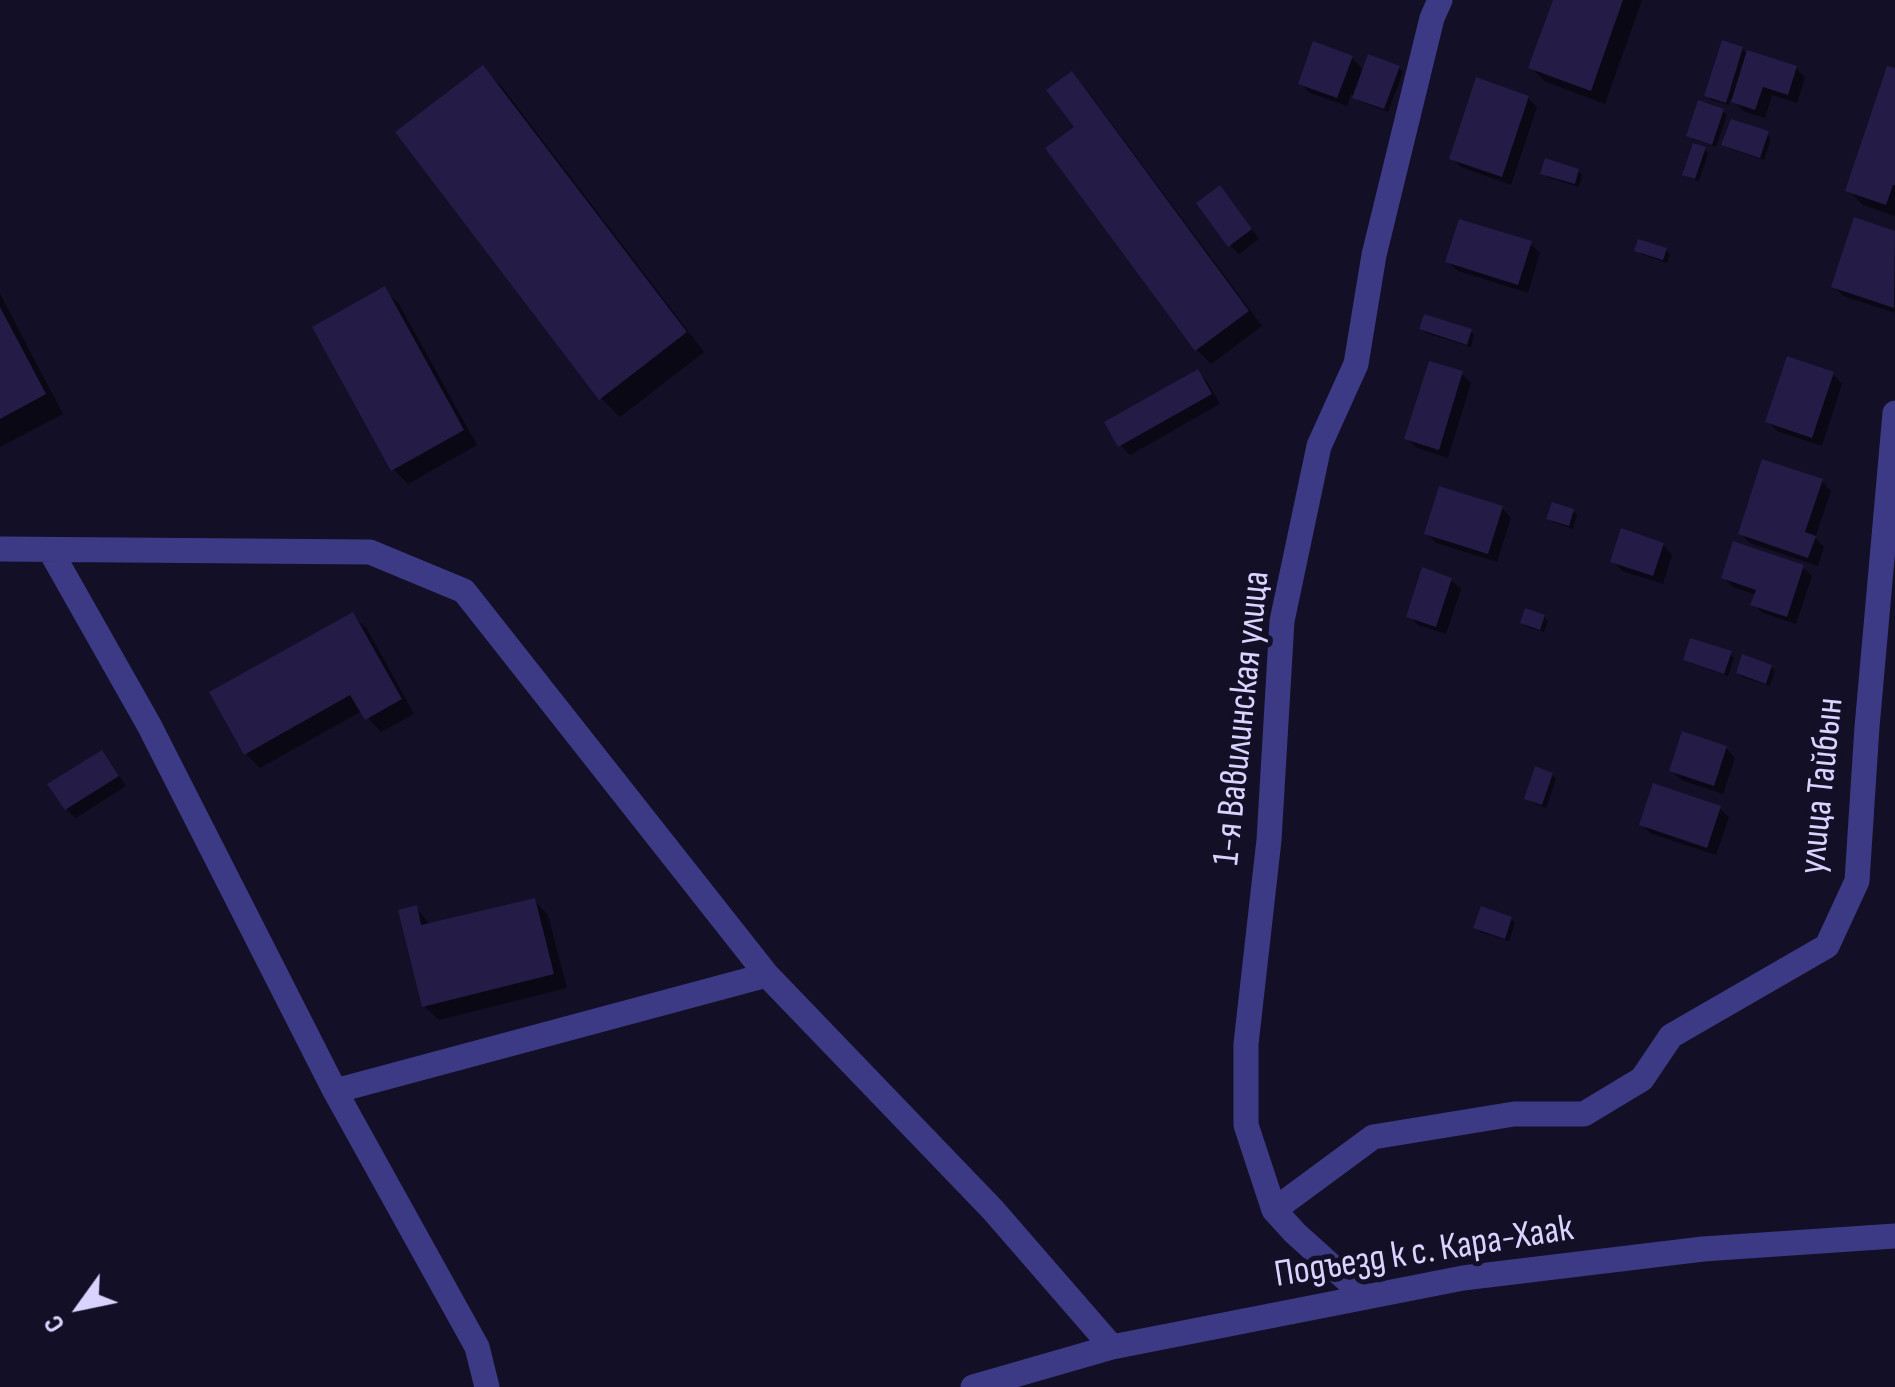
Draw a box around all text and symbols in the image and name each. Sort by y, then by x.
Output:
street label: 1-я Вавилинская улица [1205,569,1281,867]
street label: улица Тайбын [1791,696,1855,876]
street label: Подъезд к с. Кара-Хаак [1271,1207,1577,1299]
north arrow [30,1257,130,1357]
text: С [37,1309,72,1339]

